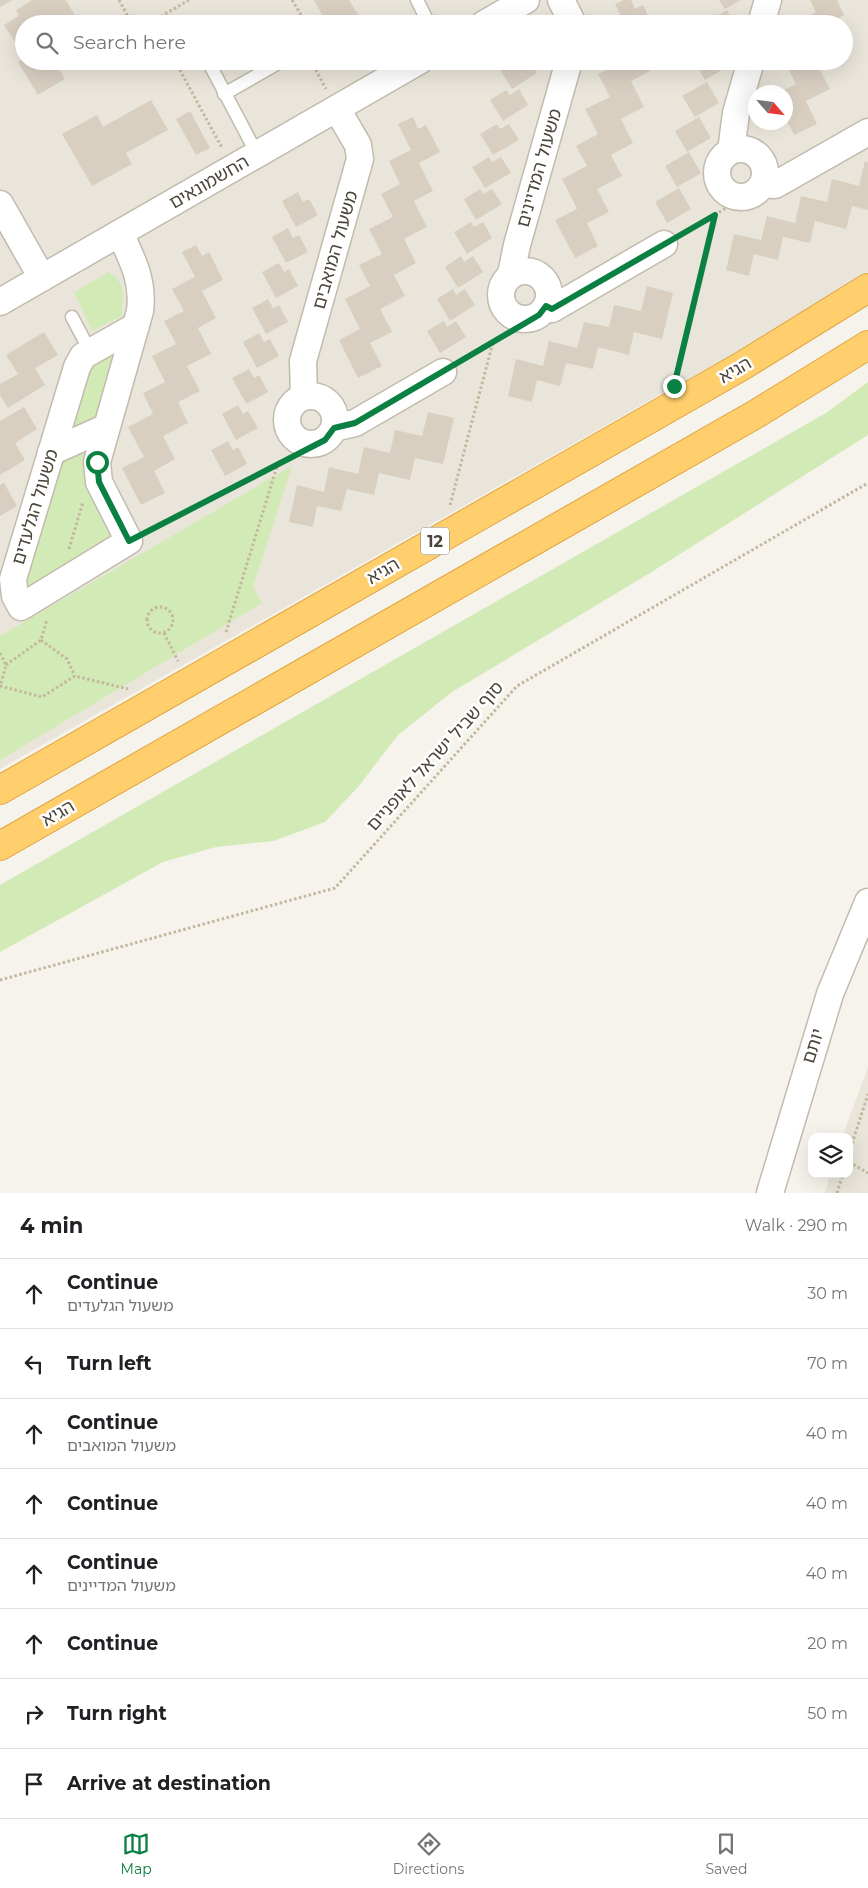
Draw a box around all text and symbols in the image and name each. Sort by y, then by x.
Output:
search box [15,15,853,70]
icon: search [33,29,61,57]
text: Search here [73,31,186,54]
north arrow [748,85,793,130]
street label: משעול המדיינים [512,106,566,230]
street label: החשמונאים [165,150,253,214]
street label: משעול המואבים [308,188,362,312]
street label: הגיא [715,352,755,388]
route end [663,375,686,398]
street label: משעול הגלעדים [7,446,63,568]
route start [86,451,109,474]
road number: 12 [421,528,449,554]
street label: הגיא [363,553,403,589]
street label: סוף שביל ישראל לאופניים [362,677,508,835]
street label: הגיא [38,795,78,831]
street label: יותם [797,1026,829,1066]
map controls [808,1133,853,1178]
button: layers [808,1133,853,1178]
text: 4 min [20,1213,83,1238]
text: Walk · 290 m [745,1216,848,1235]
text: Continue [67,1271,158,1294]
icon: ahead [20,1280,48,1308]
text: 30 m [807,1284,848,1303]
text: משעול הגלעדים [67,1296,174,1315]
icon: left [20,1350,48,1378]
text: Turn left [67,1352,152,1375]
text: 70 m [807,1354,848,1373]
text: Continue [67,1411,158,1434]
icon: ahead [20,1420,48,1448]
text: 40 m [806,1424,848,1443]
text: משעול המואבים [67,1436,176,1455]
icon: ahead [20,1490,48,1518]
text: Continue [67,1492,158,1515]
text: 40 m [806,1494,848,1513]
text: Continue [67,1551,158,1574]
icon: ahead [20,1560,48,1588]
text: 40 m [806,1564,848,1583]
text: משעול המדיינים [67,1576,176,1595]
icon: ahead [20,1630,48,1658]
text: Continue [67,1632,158,1655]
text: 20 m [807,1634,848,1653]
icon: right [20,1700,48,1728]
text: Turn right [67,1702,167,1725]
text: 50 m [807,1704,848,1723]
icon: arrive [20,1770,48,1798]
text: Arrive at destination [67,1772,271,1795]
tab: Map [121,1830,152,1878]
tab: Directions [393,1830,464,1878]
tab: Saved [705,1830,747,1878]

